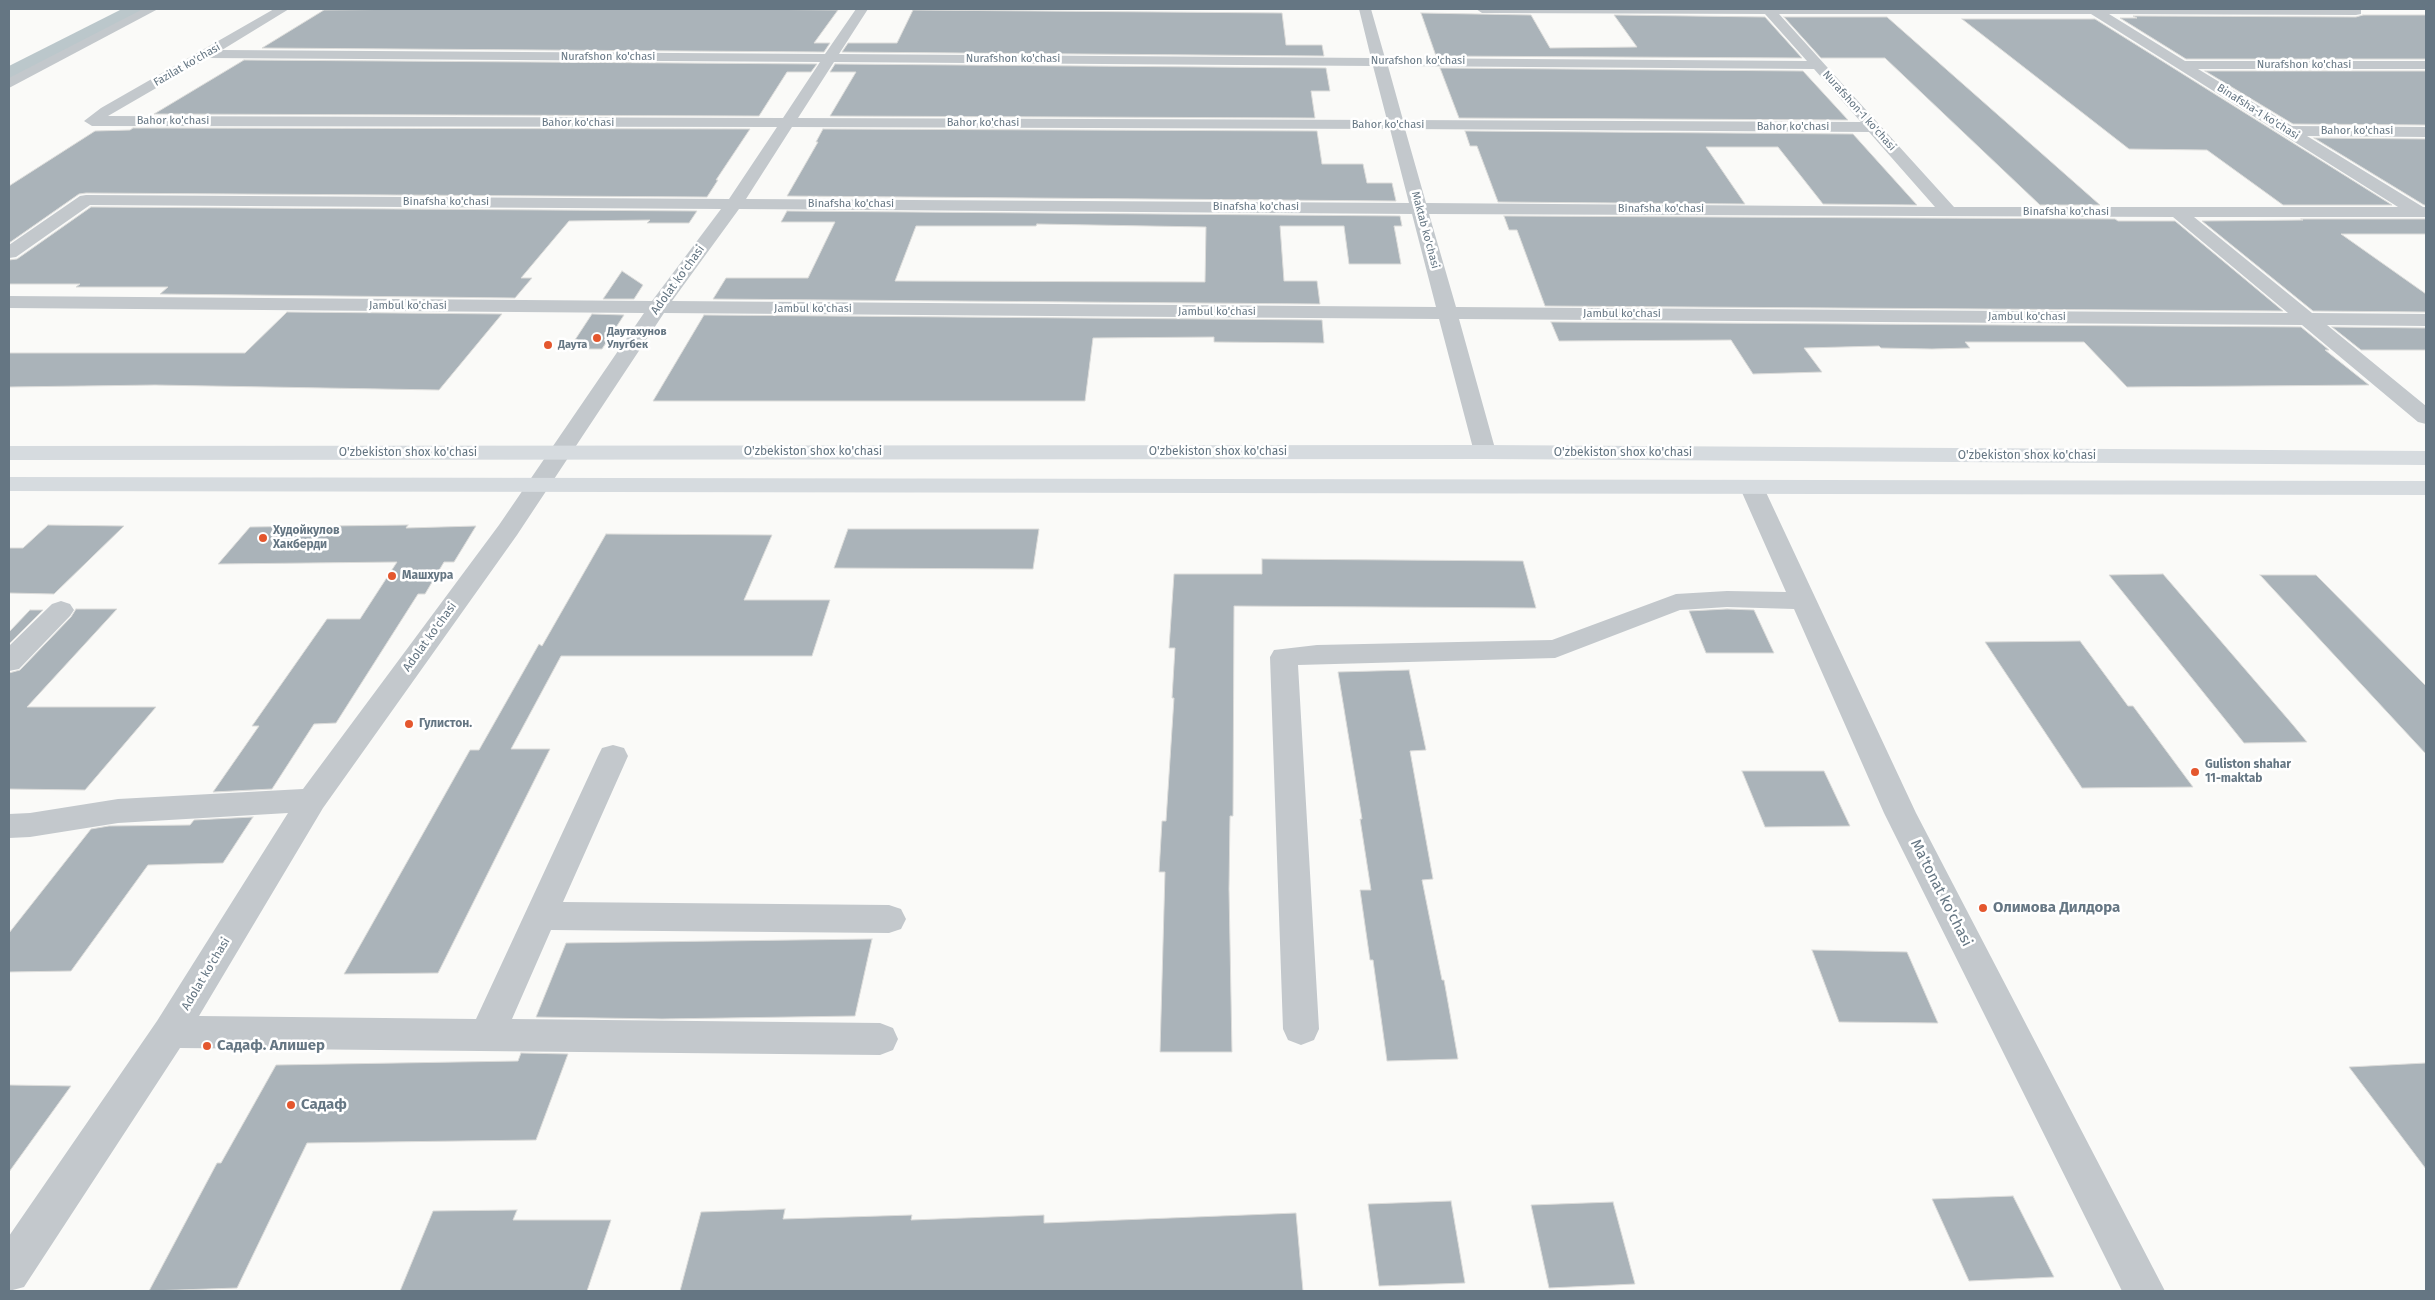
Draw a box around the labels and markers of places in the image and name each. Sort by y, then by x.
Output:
place label: Даутахунов Улугбек [607,325,667,351]
marker: Даутахунов Улугбек [591,332,603,344]
place label: Даута [558,338,587,352]
marker: Даута [542,339,554,351]
place label: Худойкулов Хакберди [273,524,340,552]
marker: Худойкулов Хакберди [257,532,269,544]
place label: Машхура [402,569,453,583]
marker: Машхура [386,570,398,582]
place label: Гулистон. [419,717,472,731]
marker: Гулистон. [403,718,415,730]
place label: Guliston shahar 11-maktab [2205,758,2291,786]
marker: Guliston shahar 11-maktab [2189,766,2201,778]
place label: Олимова Дилдора [1993,899,2120,917]
marker: Олимова Дилдора [1977,902,1989,914]
place label: Садаф. Алишер [217,1037,325,1055]
marker: Садаф. Алишер [201,1040,213,1052]
place label: Садаф [301,1096,347,1114]
marker: Садаф [285,1099,297,1111]

